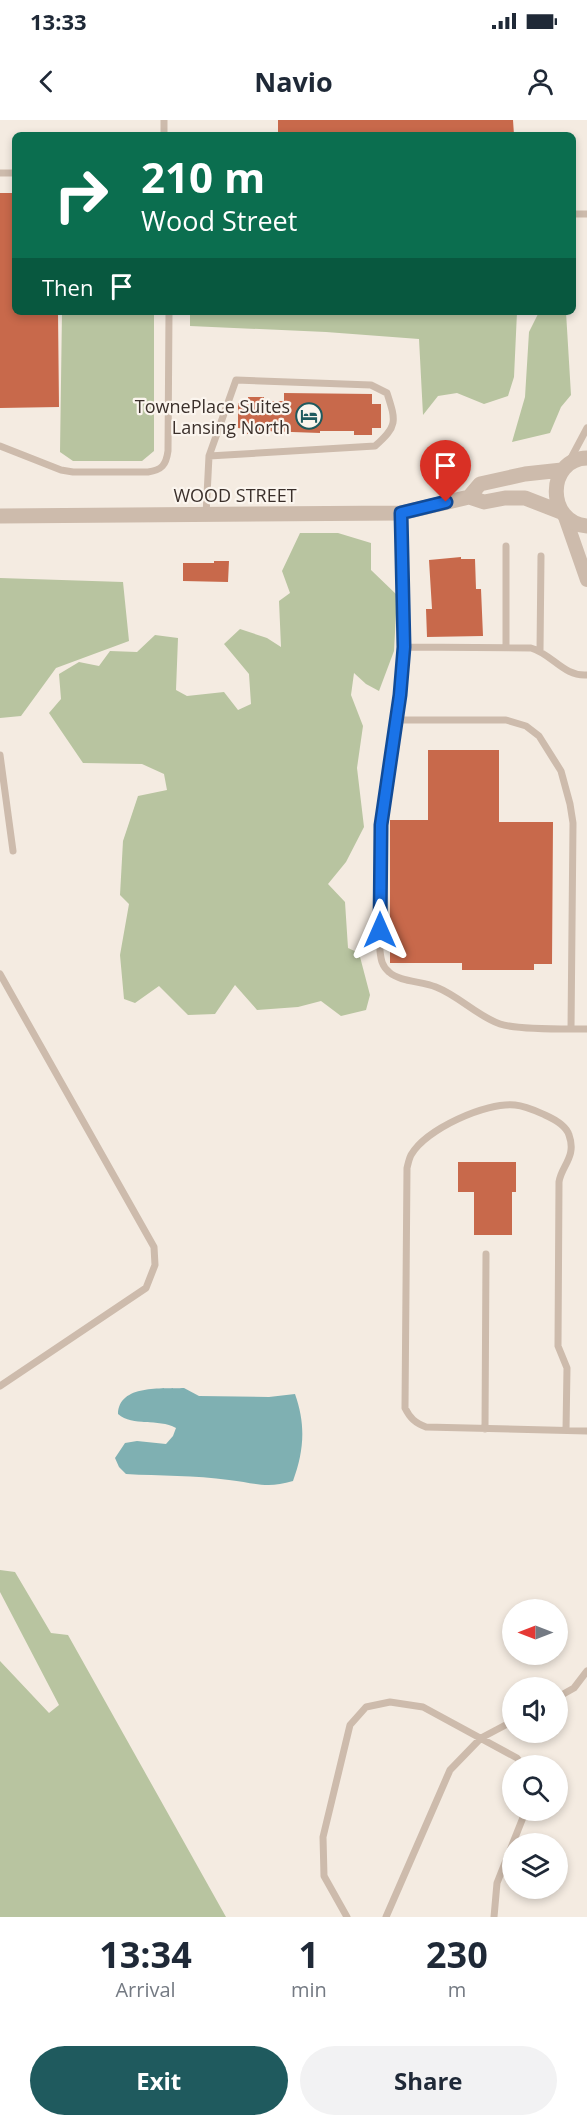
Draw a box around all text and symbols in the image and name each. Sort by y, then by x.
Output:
text: 13:33 [30,6,87,36]
text: Navio [254,63,333,100]
icon: back [30,65,63,98]
icon: person [524,65,557,98]
text: 210 m [141,148,265,205]
icon: right [42,156,120,234]
text: Wood Street [141,202,297,239]
icon: arrive [105,270,138,303]
text: Then [42,272,93,302]
place label: TownePlace Suites Lansing North [135,394,290,439]
hotel icon: TownePlace Suites Lansing North [294,401,324,431]
pin [420,440,471,502]
icon: arrive [429,449,462,482]
street label: WOOD STREET [173,483,297,507]
position arrow [348,898,412,962]
north arrow [502,1599,568,1665]
map controls [502,1599,568,1899]
button: sound [502,1677,568,1743]
button: search [502,1755,568,1821]
button: layers [502,1833,568,1899]
text: 13:34 [99,1930,192,1979]
text: 1 [299,1930,319,1979]
text: 230 [426,1930,488,1979]
text: Arrival [115,1976,176,2003]
text: min [291,1976,327,2003]
text: m [448,1976,466,2003]
button: Exit [30,2046,288,2115]
button: Share [300,2046,557,2115]

